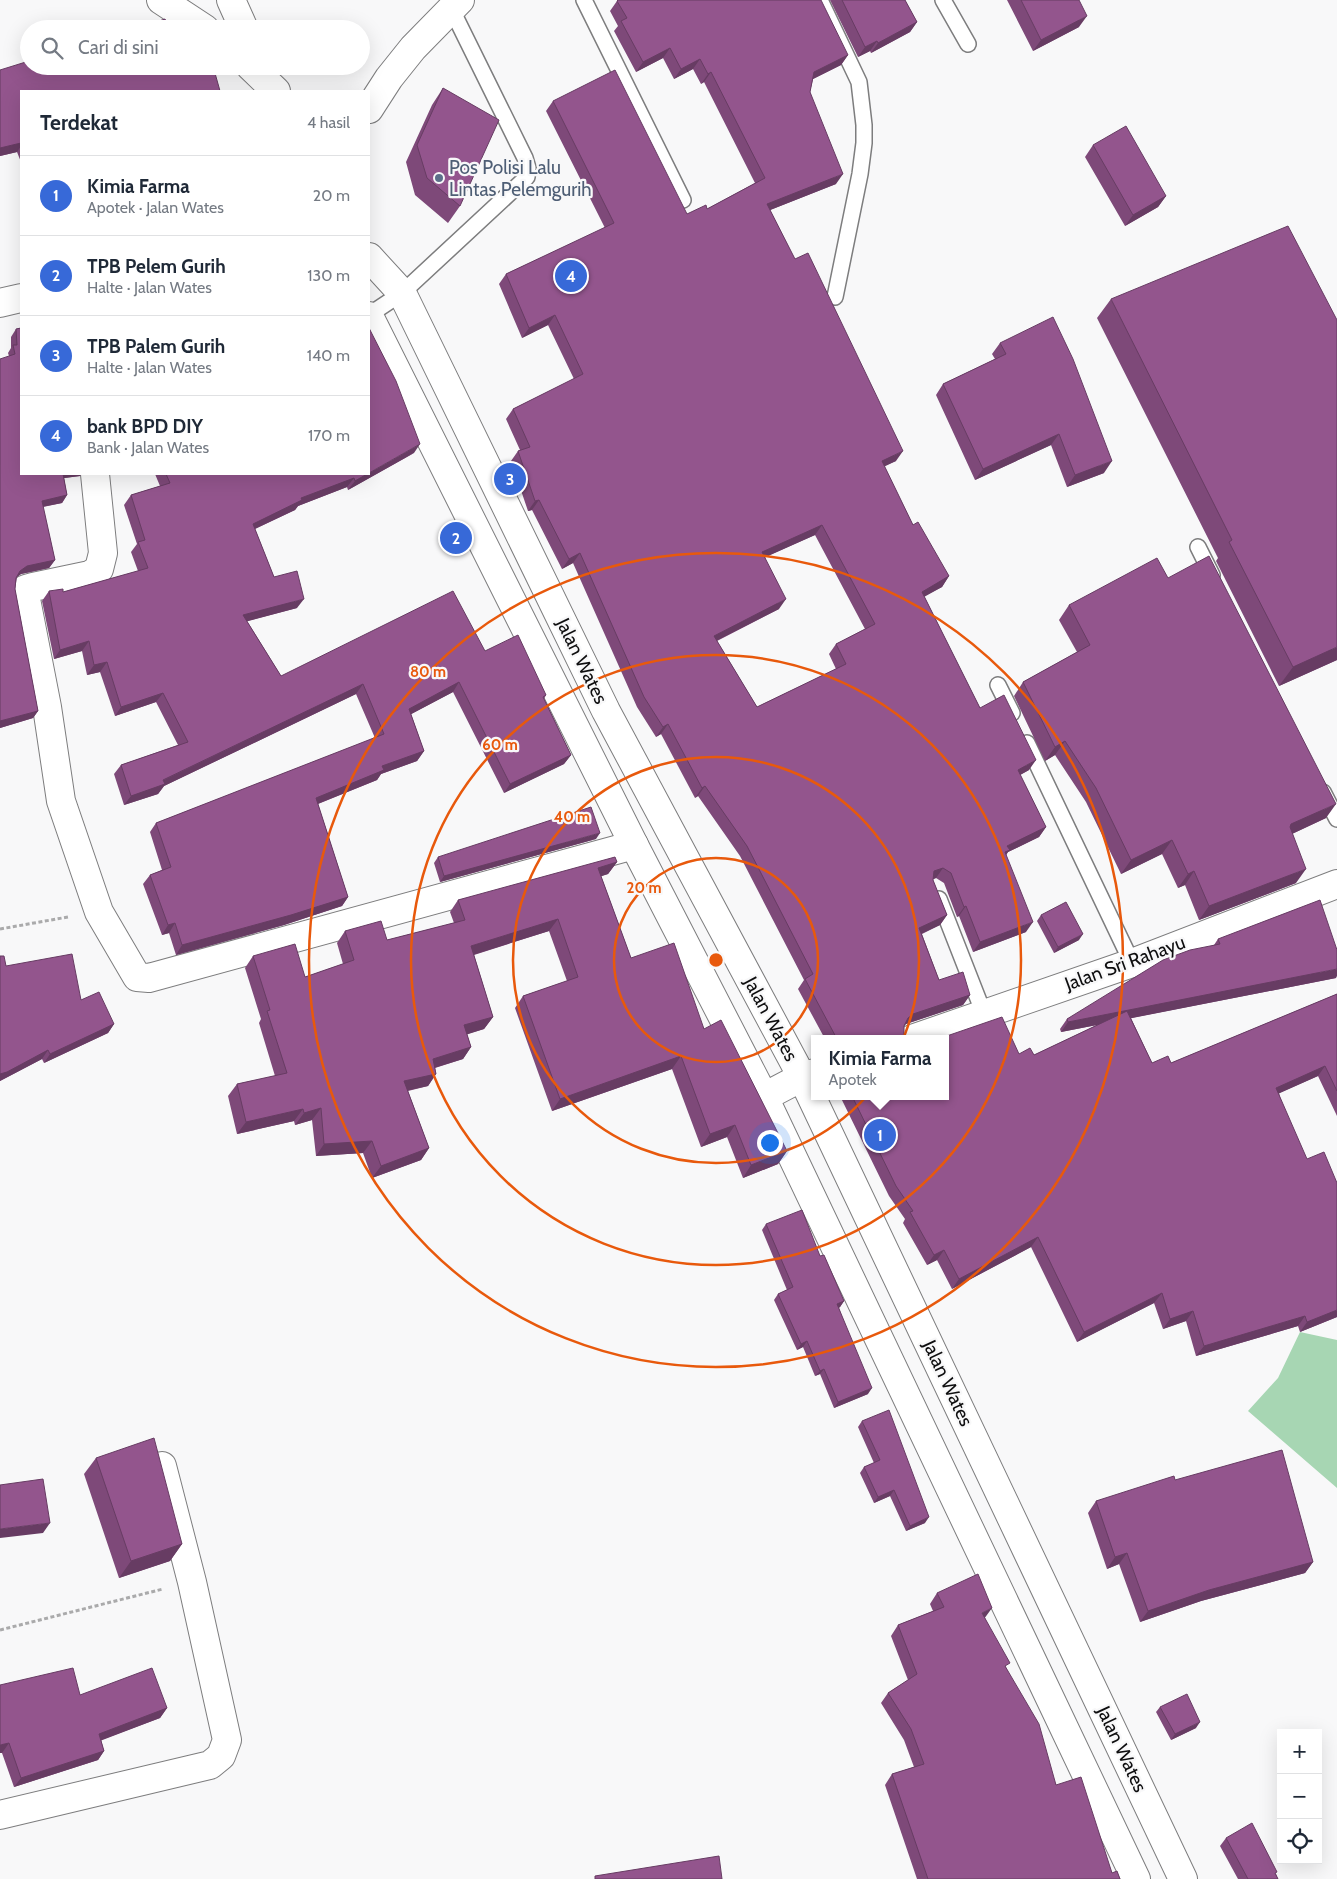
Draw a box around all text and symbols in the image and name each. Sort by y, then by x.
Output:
search box [20,20,370,75]
icon: search [38,34,66,62]
text: Cari di sini [78,36,159,59]
text: Terdekat [40,110,118,135]
text: 4 hasil [307,113,350,132]
place label: Pos Polisi Lalu Lintas Pelemgurih [449,156,592,201]
marker: Pos Polisi Lalu Lintas Pelemgurih [433,172,445,184]
text: Kimia Farma [87,175,190,198]
text: 1 [53,186,59,205]
text: 20 m [313,186,350,205]
text: Apotek · Jalan Wates [87,198,224,217]
text: TPB Pelem Gurih [87,255,226,278]
pin: 4 [555,257,587,295]
text: 2 [52,266,60,285]
text: 130 m [307,266,350,285]
text: Halte · Jalan Wates [87,278,212,297]
text: TPB Palem Gurih [87,335,225,358]
text: 3 [52,346,60,365]
text: 140 m [307,346,350,365]
text: Halte · Jalan Wates [87,358,212,377]
text: bank BPD DIY [87,415,203,438]
text: 4 [51,426,61,445]
text: 170 m [308,426,350,445]
text: Bank · Jalan Wates [87,438,209,457]
pin: 3 [494,460,526,498]
pin: 2 [440,519,472,557]
street label: Jalan Wates [551,614,613,708]
text: 80 m [410,663,446,681]
text: 60 m [482,736,518,754]
text: 40 m [554,808,590,826]
text: 20 m [627,879,661,897]
street label: Jalan Sri Rahayu [1061,931,1188,996]
centre of rings [707,951,725,969]
street label: Jalan Wates [739,972,803,1065]
popup [811,1035,949,1100]
text: Kimia Farma [829,1047,931,1070]
text: Apotek [829,1070,877,1089]
pin: 1 [864,1116,896,1154]
your location [757,1130,783,1156]
street label: Jalan Wates [918,1335,978,1430]
street label: Jalan Wates [1092,1701,1152,1796]
map controls [1277,1729,1322,1864]
button: + [1277,1729,1322,1774]
button: − [1277,1774,1322,1819]
button: locate [1277,1819,1322,1864]

